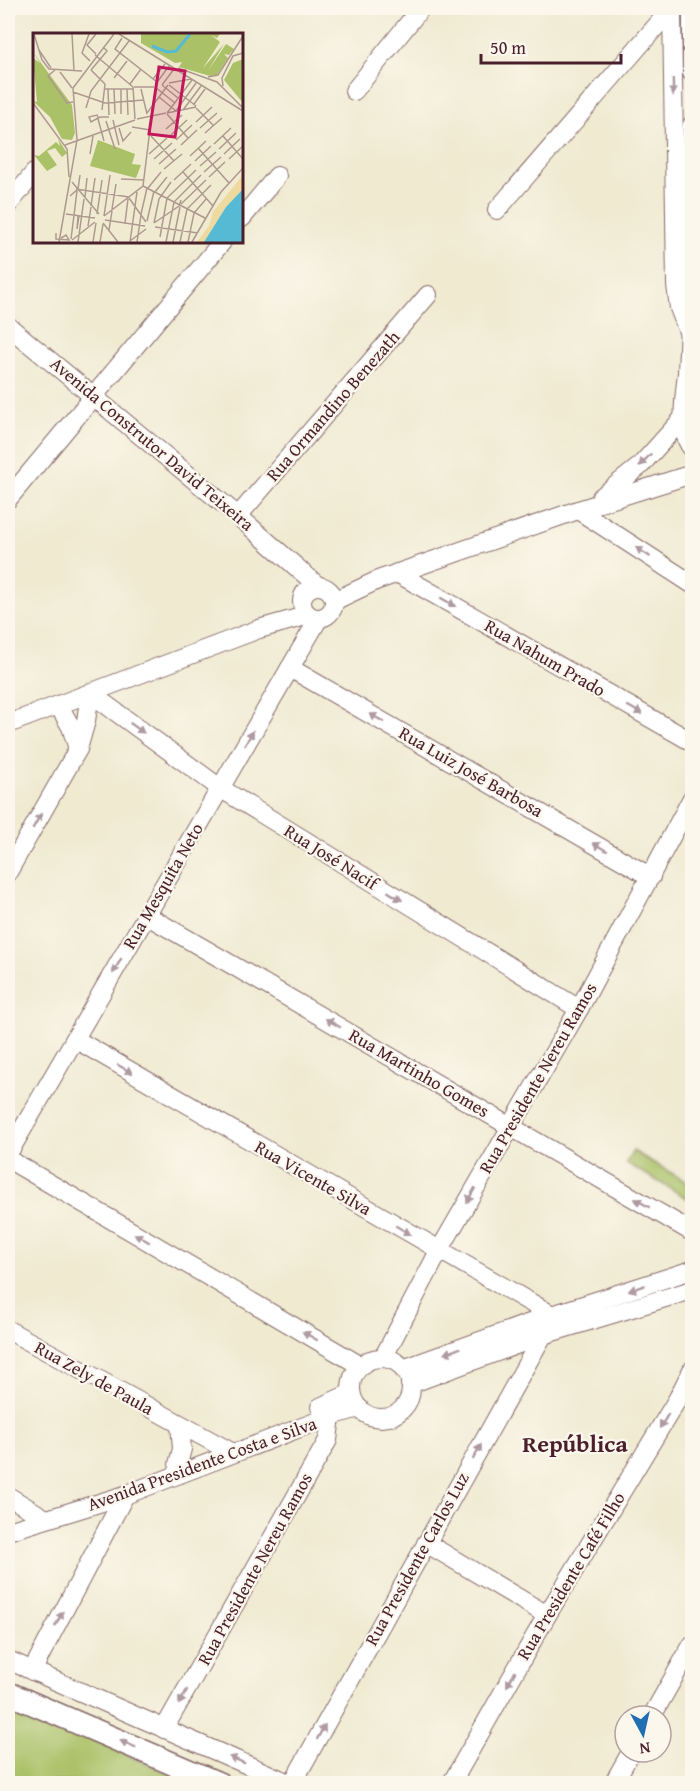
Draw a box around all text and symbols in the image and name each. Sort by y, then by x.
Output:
scale bar [481,27,620,65]
inset map [33,33,243,243]
text: 50 m [490,34,526,61]
one-way arrow [668,77,678,96]
street label: Rua Ormandino Benezath [259,324,406,487]
street label: Avenida Construtor David Teixeira [45,350,260,537]
one-way arrow [638,453,652,468]
one-way arrow [636,546,652,558]
one-way arrow [440,597,457,607]
street label: Rua Nahum Prado [480,612,611,703]
one-way arrow [627,704,643,715]
one-way arrow [369,713,385,724]
street label: Rua Luiz José Barbosa [394,719,549,824]
one-way arrow [129,722,145,734]
one-way arrow [244,730,255,746]
one-way arrow [31,813,42,829]
street label: Rua José Nacif [279,817,385,897]
street label: Rua Mesquita Neto [115,818,210,954]
one-way arrow [592,843,609,853]
one-way arrow [387,890,403,901]
one-way arrow [112,957,122,974]
street label: Rua Presidente Nereu Ramos [472,977,603,1178]
one-way arrow [324,1018,341,1028]
street label: Rua Martinho Gomes [344,1021,494,1124]
one-way arrow [117,1063,134,1073]
street label: Rua Vicente Silva [250,1133,377,1222]
one-way arrow [465,1187,476,1203]
one-way arrow [633,1198,650,1208]
one-way arrow [395,1225,412,1235]
one-way arrow [134,1232,150,1243]
one-way arrow [628,1284,646,1293]
one-way arrow [301,1331,318,1341]
street label: Rua Zely de Paula [30,1334,159,1422]
one-way arrow [443,1346,461,1356]
street label: Avenida Presidente Costa e Silva [84,1409,321,1518]
one-way arrow [659,1413,670,1429]
district label: República [522,1426,628,1461]
one-way arrow [472,1443,482,1460]
street label: Rua Presidente Carlos Luz [358,1467,476,1650]
street label: Rua Presidente Nereu Ramos [190,1468,319,1670]
street label: Rua Presidente Café Filho [510,1487,631,1665]
one-way arrow [54,1611,64,1628]
one-way arrow [506,1670,516,1687]
one-way arrow [178,1689,188,1706]
north arrow [613,1704,673,1764]
one-way arrow [316,1724,326,1741]
text: N [638,1736,652,1762]
one-way arrow [119,1739,137,1748]
one-way arrow [229,1756,246,1765]

